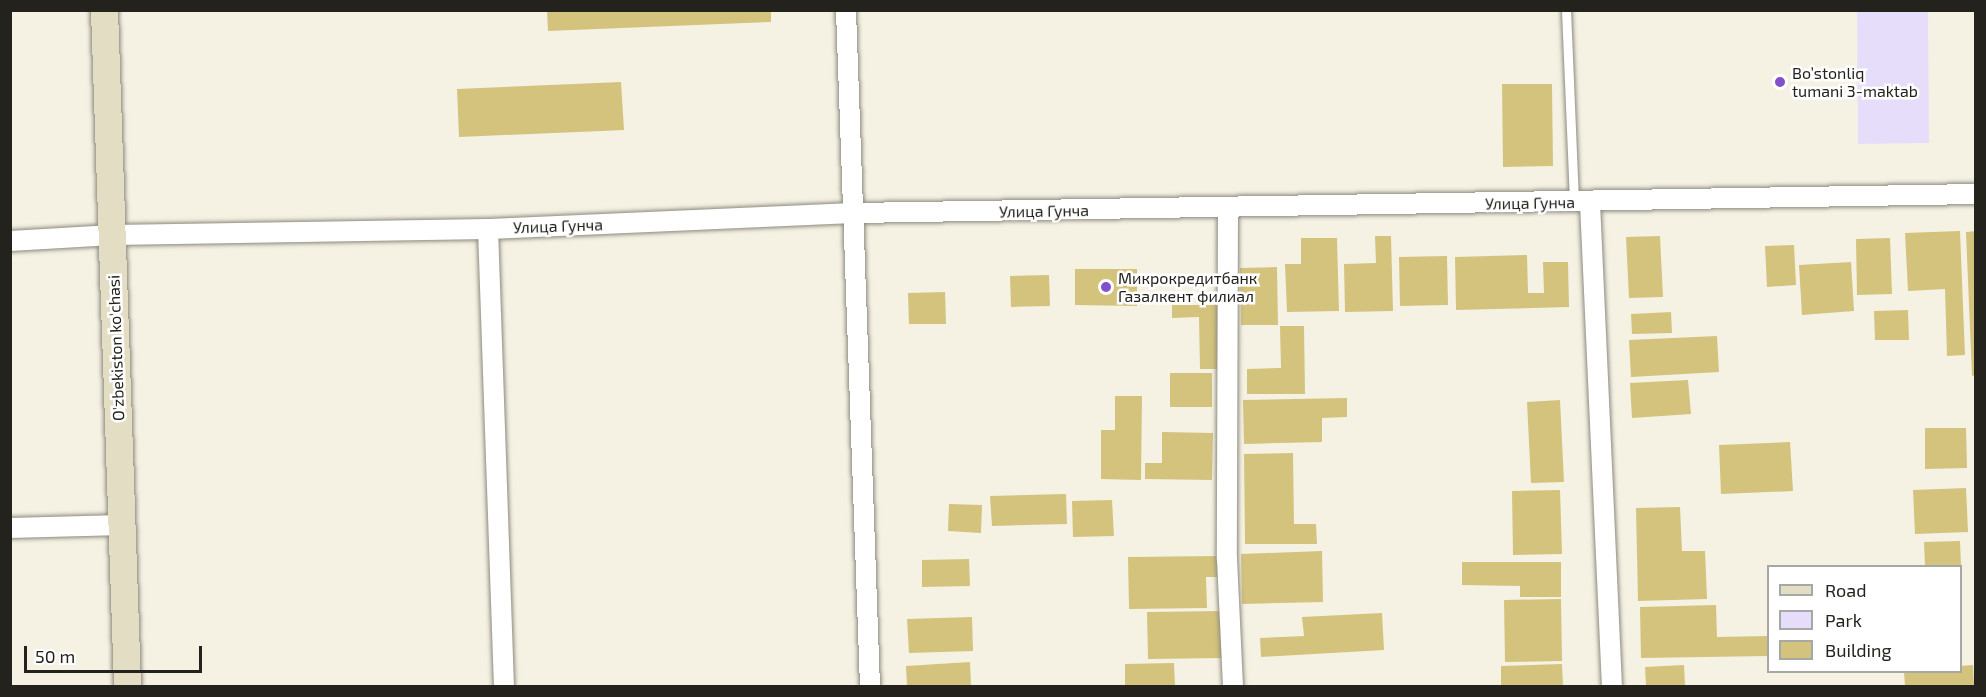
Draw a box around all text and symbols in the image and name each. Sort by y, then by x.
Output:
place label: Bo’stonliq tumani 3-maktab [1792,63,1918,101]
marker: Bo’stonliq tumani 3-maktab [1773,75,1787,89]
street label: Улица Гунча [1485,193,1575,213]
street label: Улица Гунча [999,201,1089,221]
street label: Улица Гунча [513,215,603,237]
place label: Микрокредитбанк Газалкент филиал [1118,268,1257,306]
street label: O'zbekiston ko'chasi [104,275,128,421]
marker: Микрокредитбанк Газалкент филиал [1099,280,1113,294]
legend [1767,565,1962,673]
text: Road [1825,579,1866,601]
text: Park [1825,609,1862,631]
scale bar [27,634,206,672]
text: Building [1825,639,1892,661]
text: 50 m [35,645,75,667]

